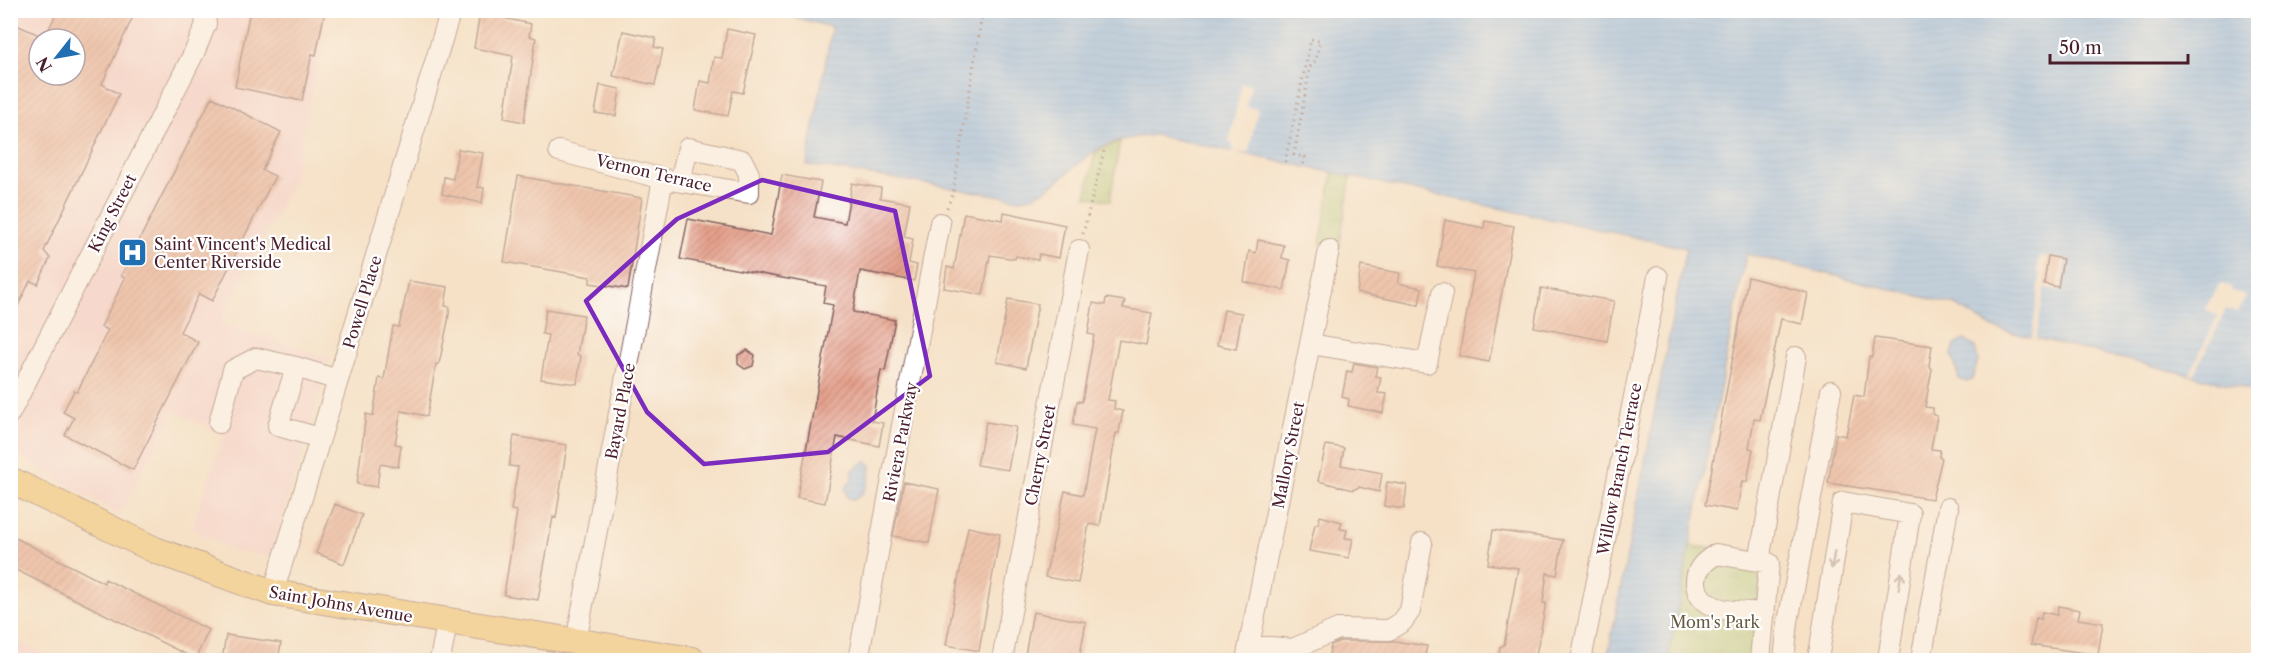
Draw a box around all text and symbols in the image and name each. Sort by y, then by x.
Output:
north arrow [27,27,87,87]
scale bar [2050,27,2188,65]
text: 50 m [2059,37,2102,59]
text: N [32,54,56,76]
street label: Vernon Terrace [593,150,714,196]
street label: King Street [84,170,140,256]
place label: Saint Vincent's Medical Center Riverside [154,234,331,272]
hospital icon: Saint Vincent's Medical Center Riverside [117,237,149,269]
street label: Powell Place [338,253,386,351]
street label: Bayard Place [601,361,639,461]
street label: Riviera Parkway [879,379,922,504]
street label: Willow Branch Terrace [1592,381,1646,558]
street label: Mallory Street [1268,399,1308,510]
street label: Cherry Street [1020,402,1060,507]
one-way arrow [1828,550,1839,569]
one-way arrow [1895,571,1906,591]
street label: Saint Johns Avenue [268,582,414,626]
park label: Mom's Park [1670,612,1761,632]

